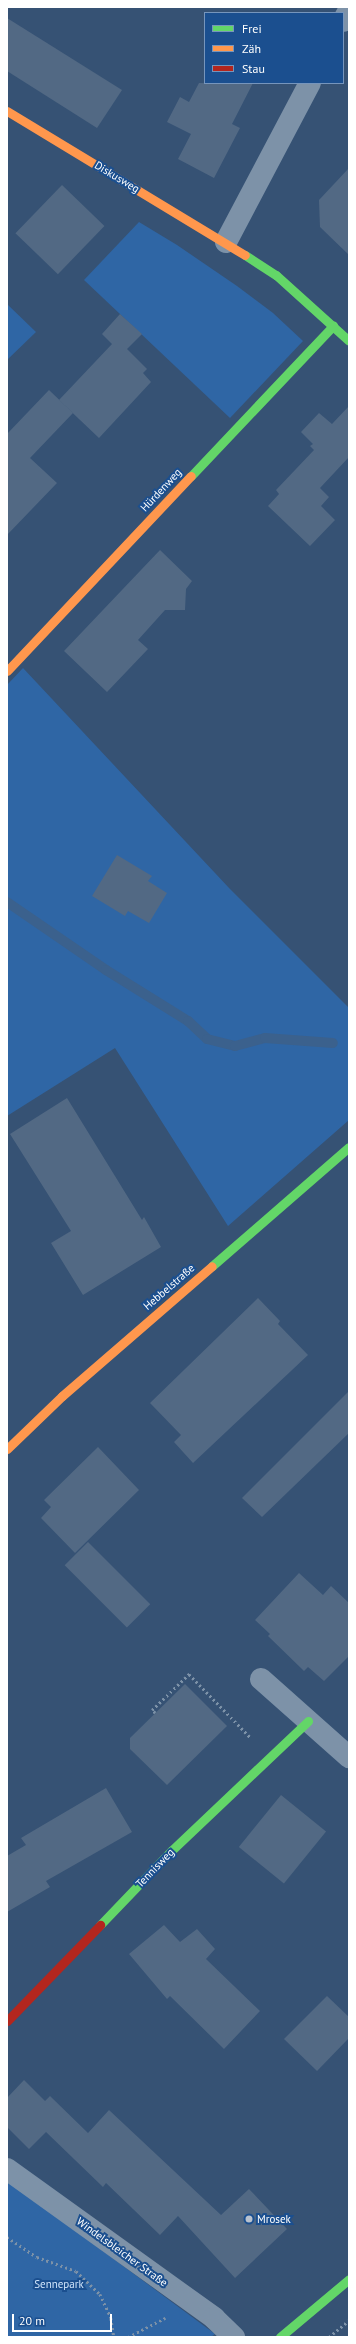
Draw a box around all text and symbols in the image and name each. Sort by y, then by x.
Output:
legend [204,12,344,84]
text: Frei [242,21,262,36]
text: Zäh [242,41,261,56]
text: Stau [242,61,265,76]
street label: Diskusweg [92,158,142,196]
street label: Hürdenweg [138,466,184,514]
street label: Hebbelstraße [141,1261,197,1313]
street label: Tennisweg [133,1846,177,1890]
place label: Mrosek [257,2212,291,2226]
marker: Mrosek [244,2214,254,2224]
street label: Windelsbleicher Straße [74,2215,170,2289]
park label: Sennepark [34,2277,84,2291]
scale bar [14,2306,114,2332]
text: 20 m [19,2313,45,2328]

